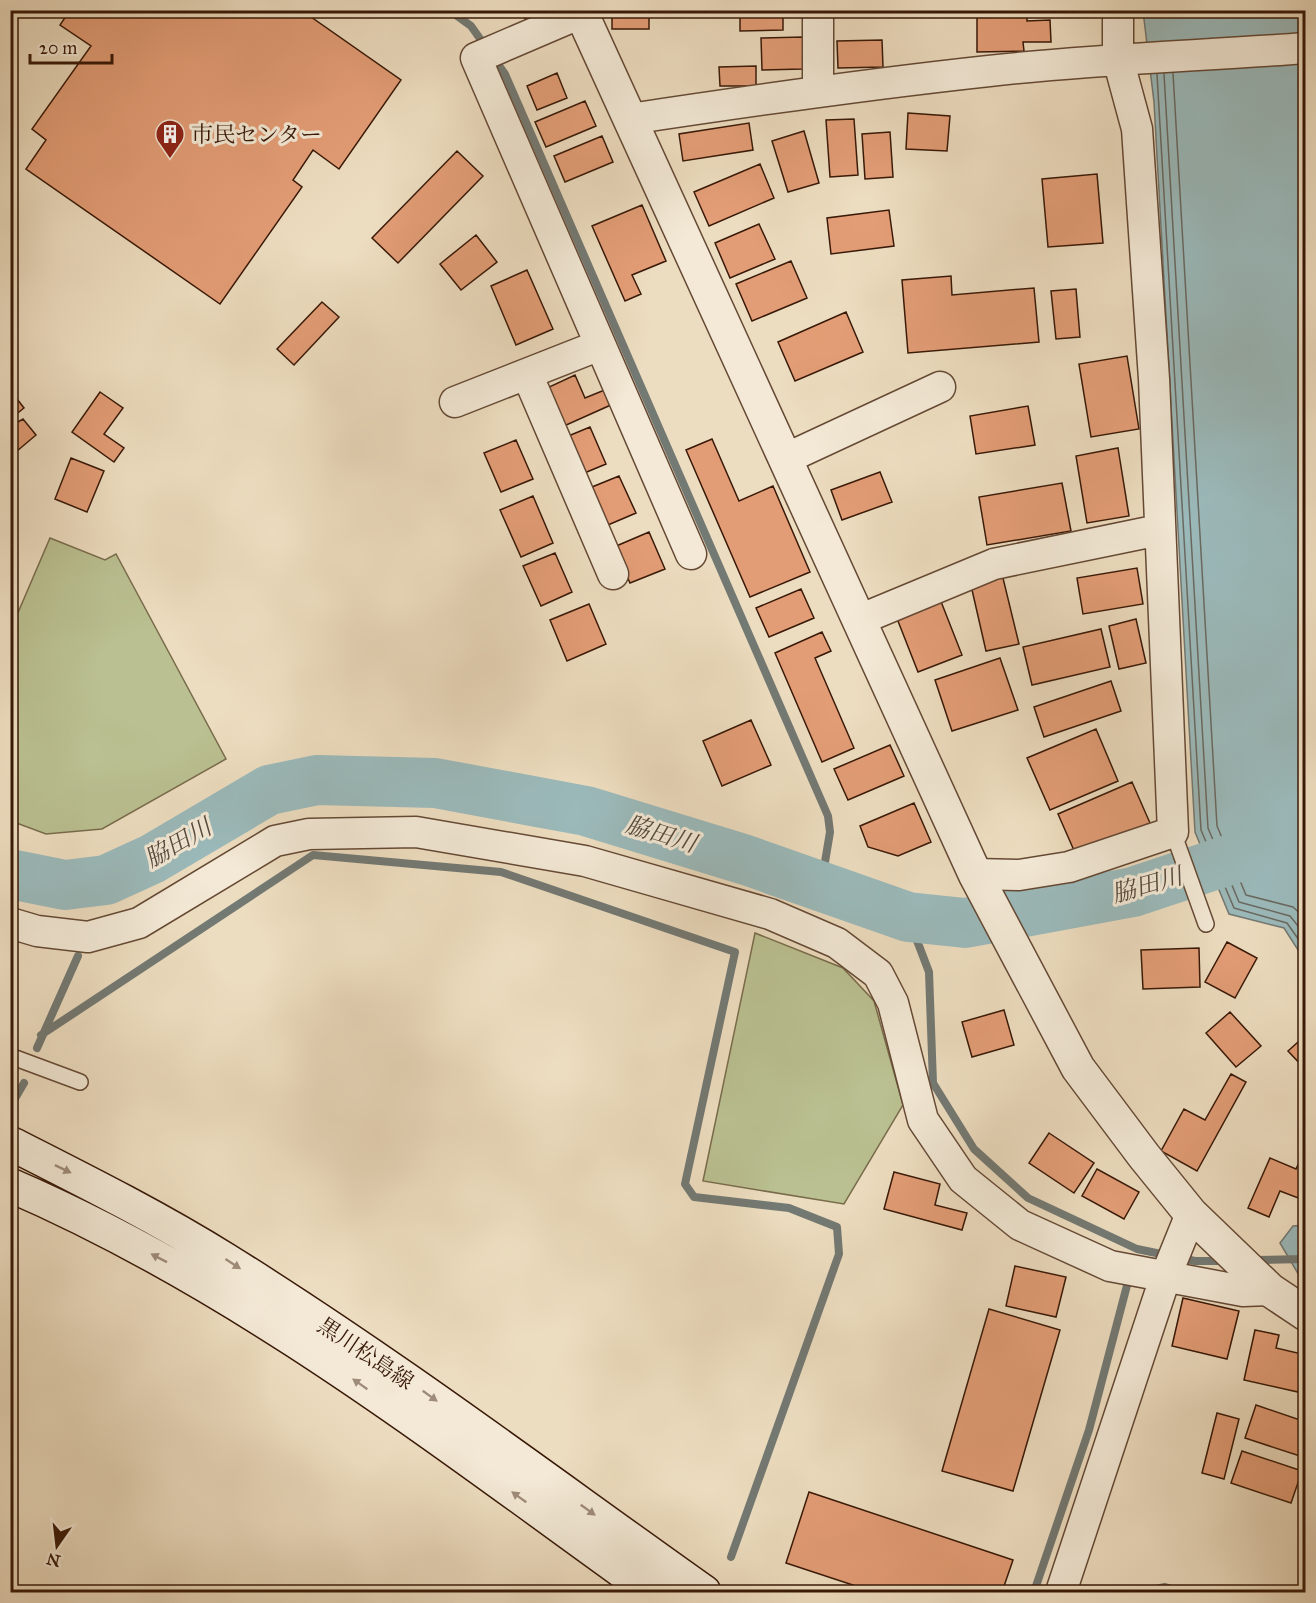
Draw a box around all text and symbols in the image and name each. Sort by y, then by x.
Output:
scale bar [30,27,112,65]
text: 20 m [39,37,77,59]
building icon: 市民センター [154,118,186,160]
place label: 市民センター [191,121,322,148]
water label: 脇田川 [622,809,703,860]
water label: 脇田川 [139,811,219,874]
water label: 脇田川 [1108,860,1189,909]
one-way arrow [54,1165,71,1174]
one-way arrow [151,1253,168,1263]
one-way arrow [225,1259,241,1270]
street label: 黒川松島線 [313,1311,419,1395]
one-way arrow [352,1378,368,1390]
one-way arrow [422,1390,437,1402]
one-way arrow [511,1491,527,1503]
one-way arrow [580,1504,596,1516]
north arrow [27,1516,87,1576]
text: N [44,1549,62,1571]

